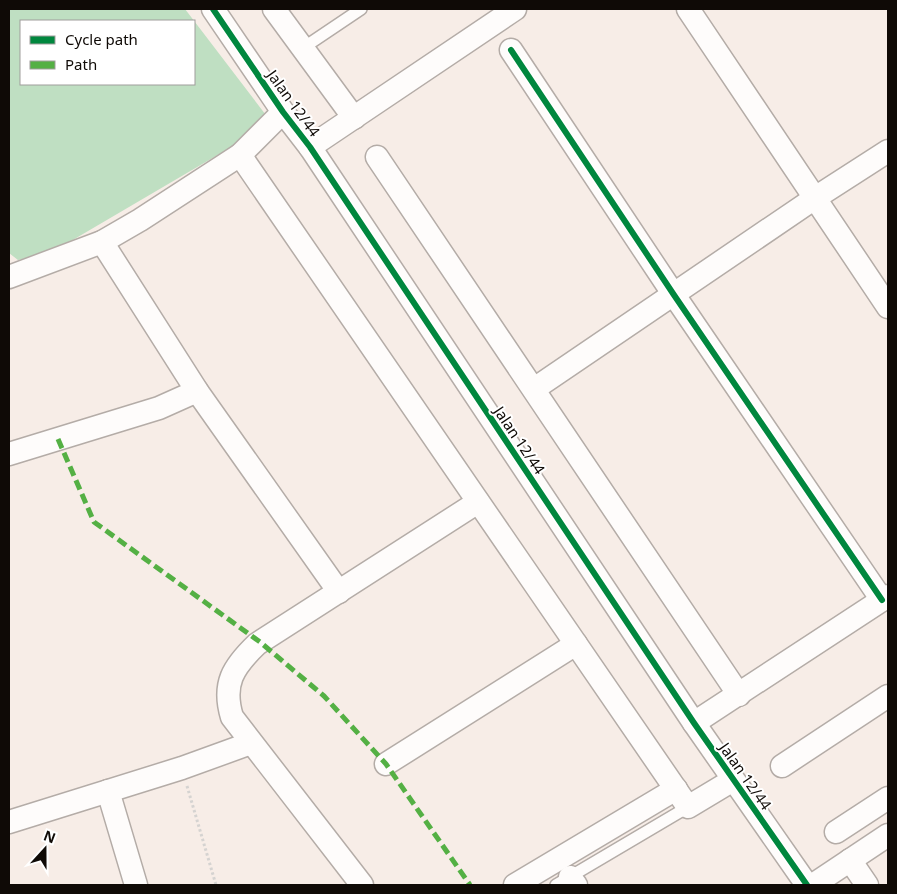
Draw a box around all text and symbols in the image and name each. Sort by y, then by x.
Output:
legend [20,20,195,85]
text: Cycle path [65,29,138,49]
text: Path [65,54,97,74]
street label: Jalan 12/44 [262,64,325,141]
street label: Jalan 12/44 [489,400,550,478]
street label: Jalan 12/44 [714,737,777,814]
north arrow [20,824,70,874]
text: N [41,825,59,847]

